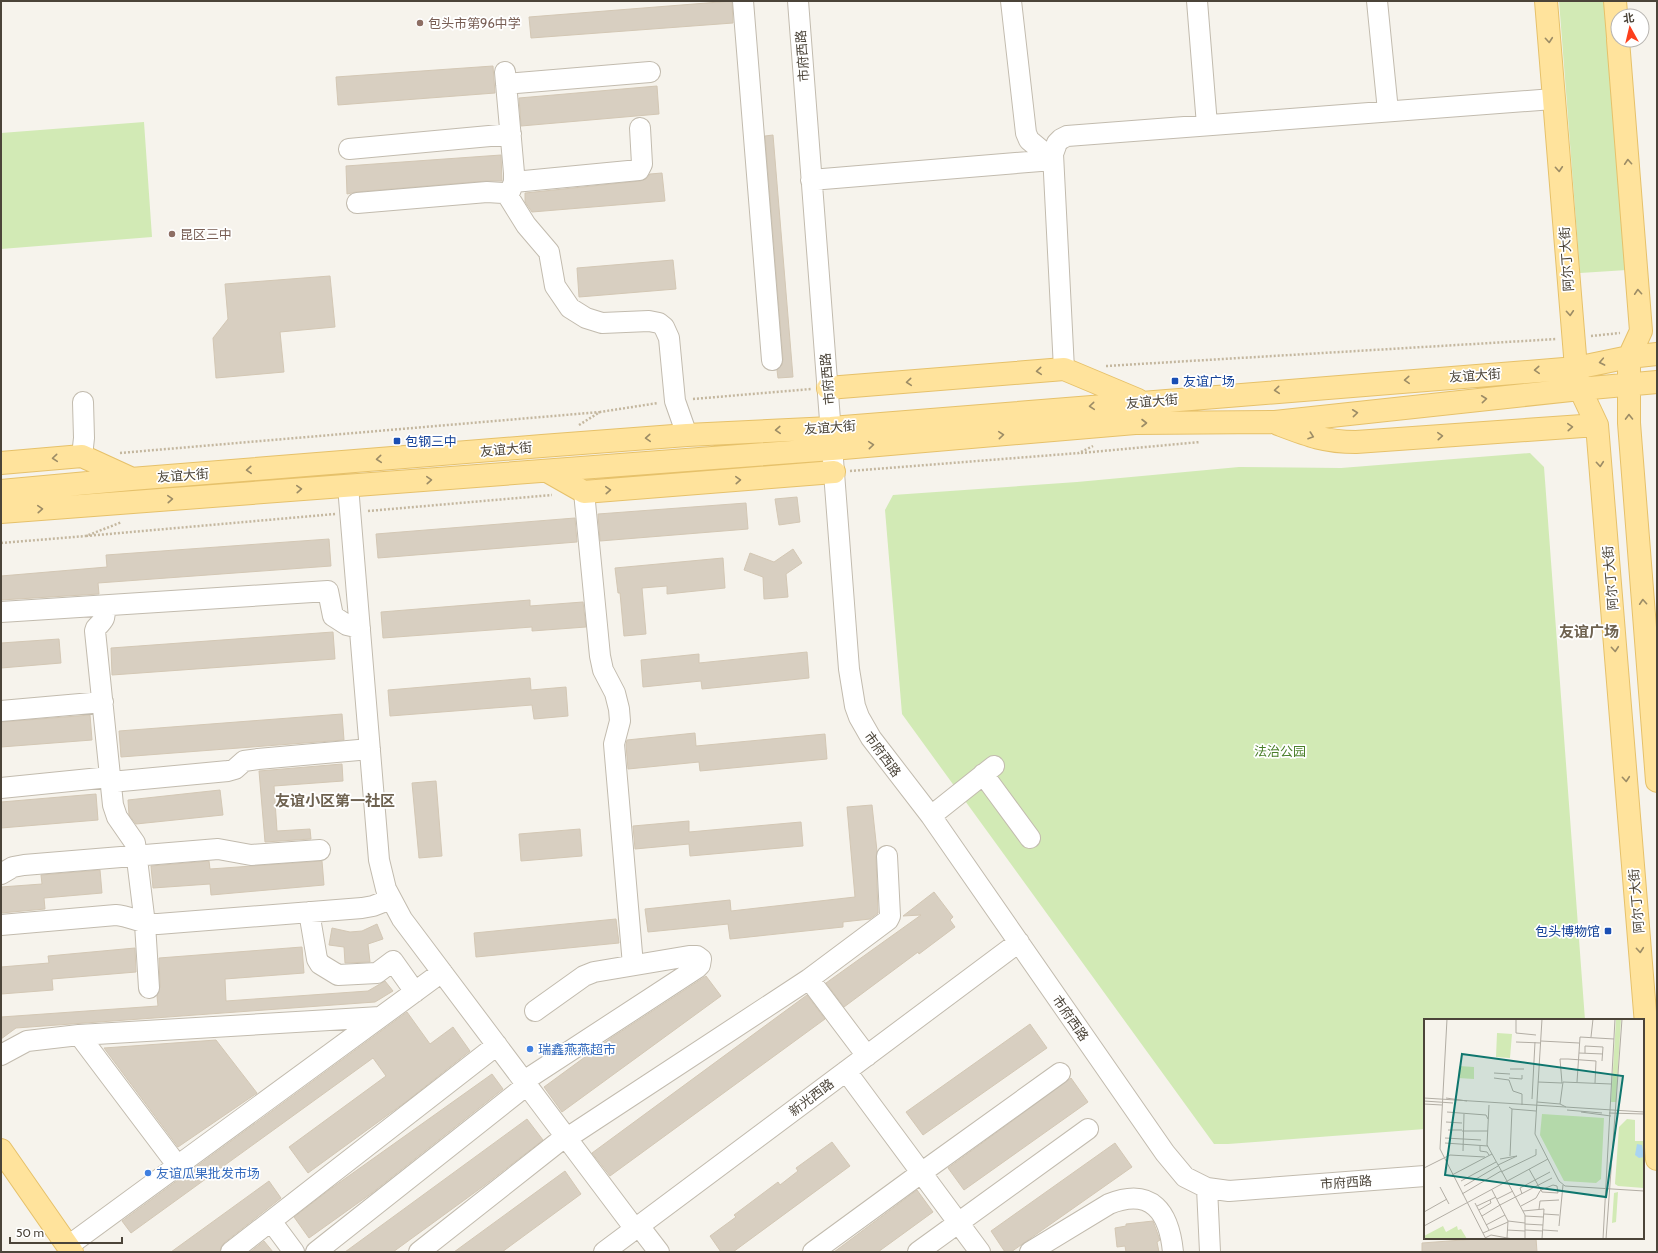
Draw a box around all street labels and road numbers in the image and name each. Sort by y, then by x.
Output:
street label: 市府西路 [792,29,812,83]
street label: 阿尔丁大街 [1556,226,1576,292]
street label: 市府西路 [817,352,837,406]
street label: 友谊大街 [1448,365,1502,385]
street label: 友谊大街 [1125,391,1179,411]
street label: 友谊大街 [803,417,857,437]
street label: 友谊大街 [479,439,533,459]
street label: 友谊大街 [156,465,210,485]
street label: 阿尔丁大街 [1599,545,1621,611]
street label: 市府西路 [861,728,905,780]
street label: 阿尔丁大街 [1625,868,1647,934]
street label: 市府西路 [1050,992,1092,1044]
street label: 新光西路 [785,1075,837,1119]
street label: 市府西路 [1319,1172,1373,1192]

